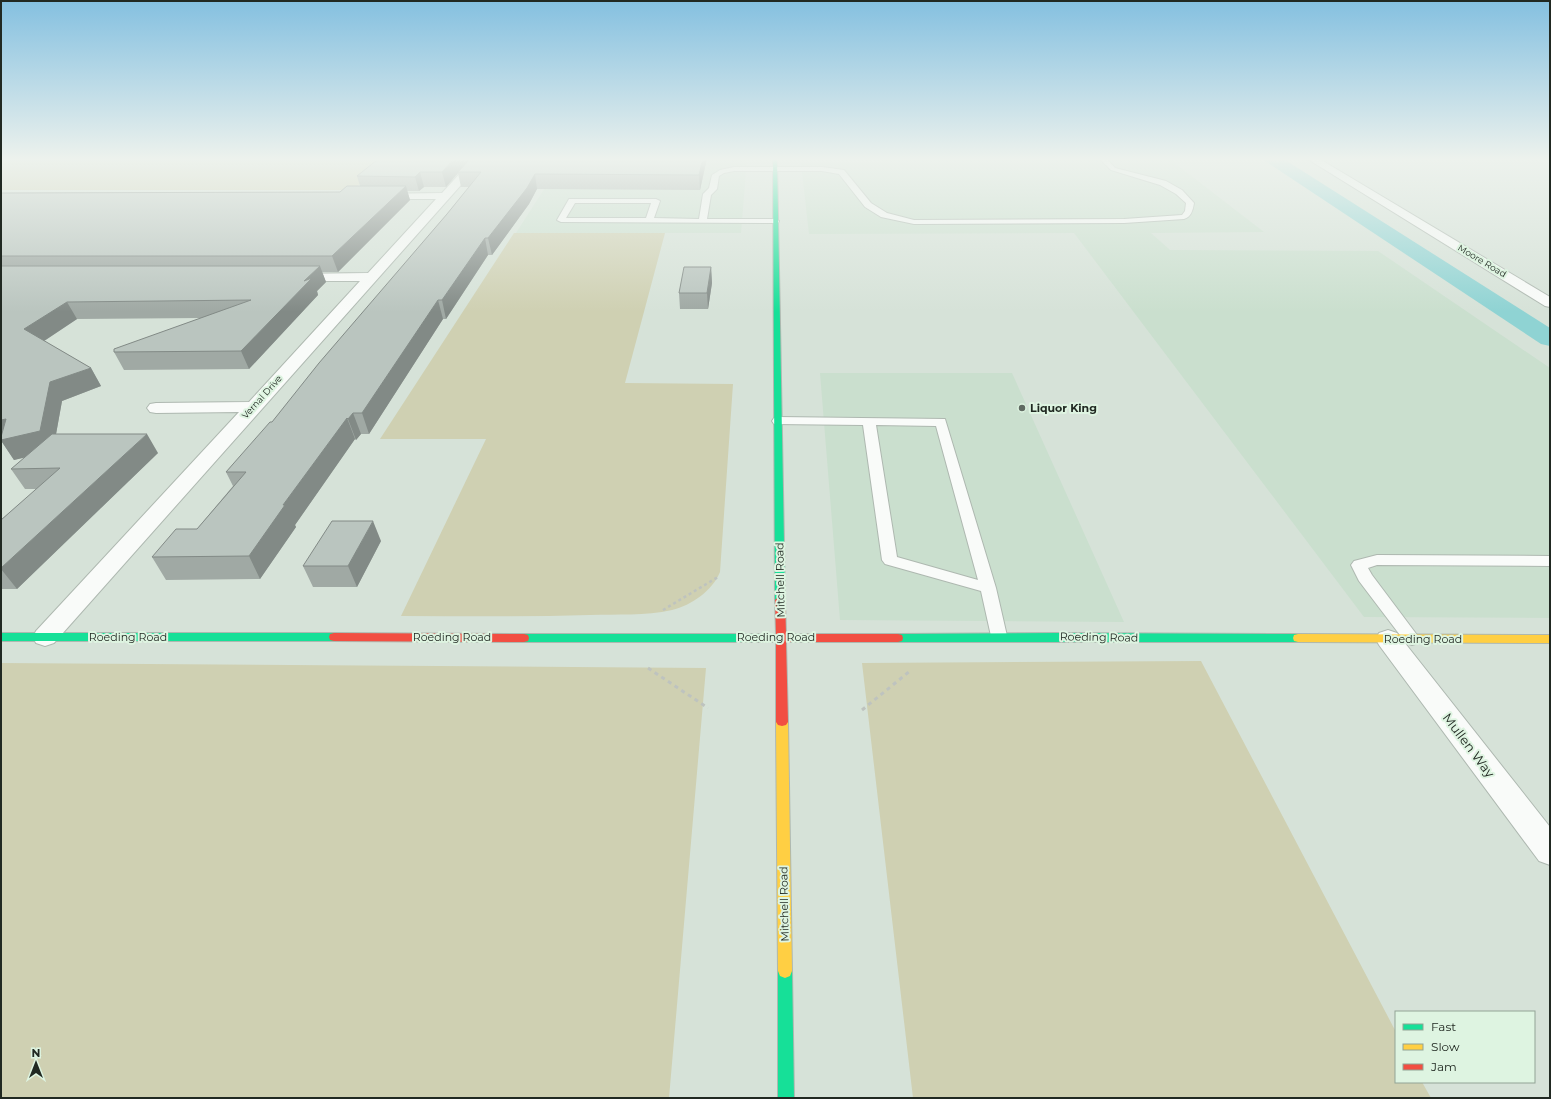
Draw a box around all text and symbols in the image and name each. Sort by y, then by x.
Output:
street label: Moore Road [1456,242,1509,279]
street label: Vernal Drive [239,372,284,421]
place label: Liquor King [1030,401,1097,415]
marker: Liquor King [1017,403,1027,413]
street label: Mitchell Road [772,542,788,618]
street label: Roeding Road [1060,629,1138,645]
street label: Roeding Road [89,630,167,644]
street label: Roeding Road [413,630,491,644]
street label: Roeding Road [737,630,815,644]
street label: Roeding Road [1384,632,1462,646]
street label: Mullen Way [1440,710,1499,781]
street label: Mitchell Road [776,866,792,942]
legend [1395,1011,1535,1083]
text: Fast [1431,1019,1456,1034]
text: Slow [1431,1039,1460,1054]
north arrow [16,1043,56,1083]
text: N [32,1046,40,1060]
text: Jam [1430,1059,1457,1074]

